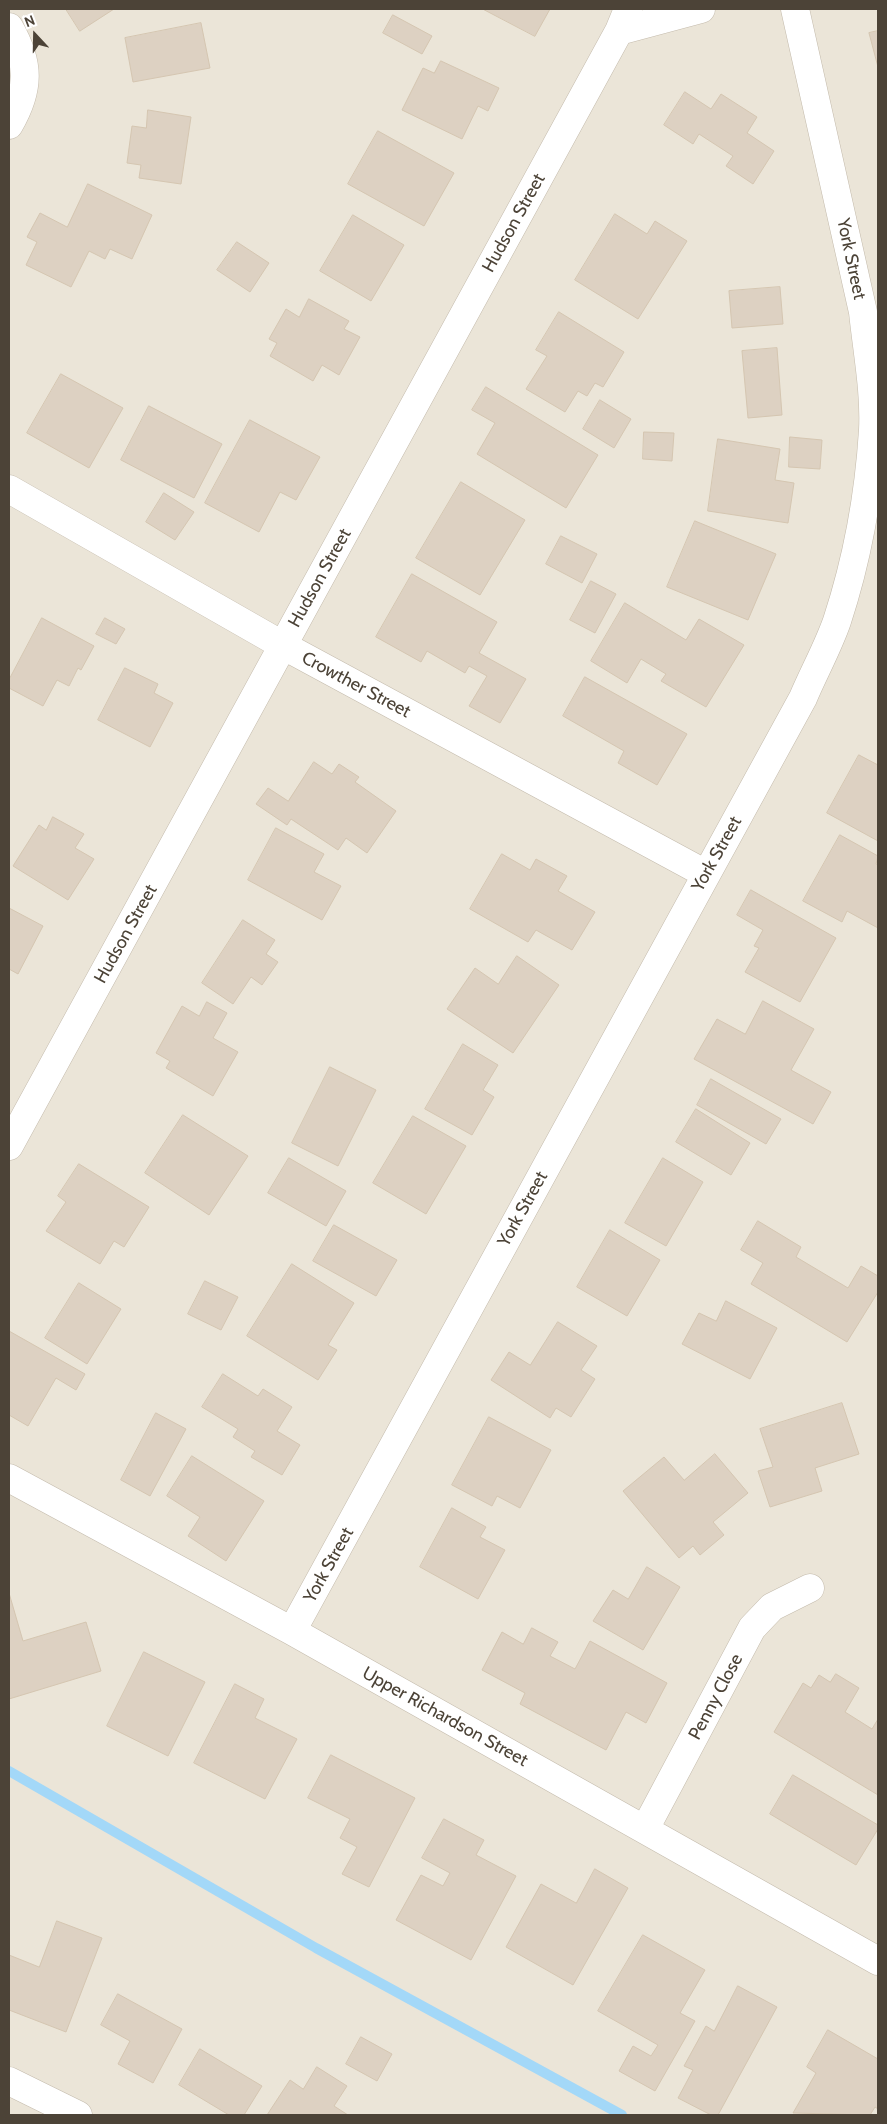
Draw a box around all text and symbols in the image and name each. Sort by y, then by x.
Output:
north arrow [10,10,60,60]
text: N [22,11,37,31]
street label: Hudson Street [478,170,550,276]
street label: York Street [832,216,870,302]
street label: Hudson Street [284,525,356,631]
street label: Crowther Street [298,647,414,723]
street label: York Street [688,813,746,895]
street label: Hudson Street [90,881,162,987]
street label: York Street [494,1168,552,1250]
street label: York Street [300,1524,358,1606]
street label: Penny Close [684,1650,748,1744]
street label: Upper Richardson Street [358,1662,532,1772]

